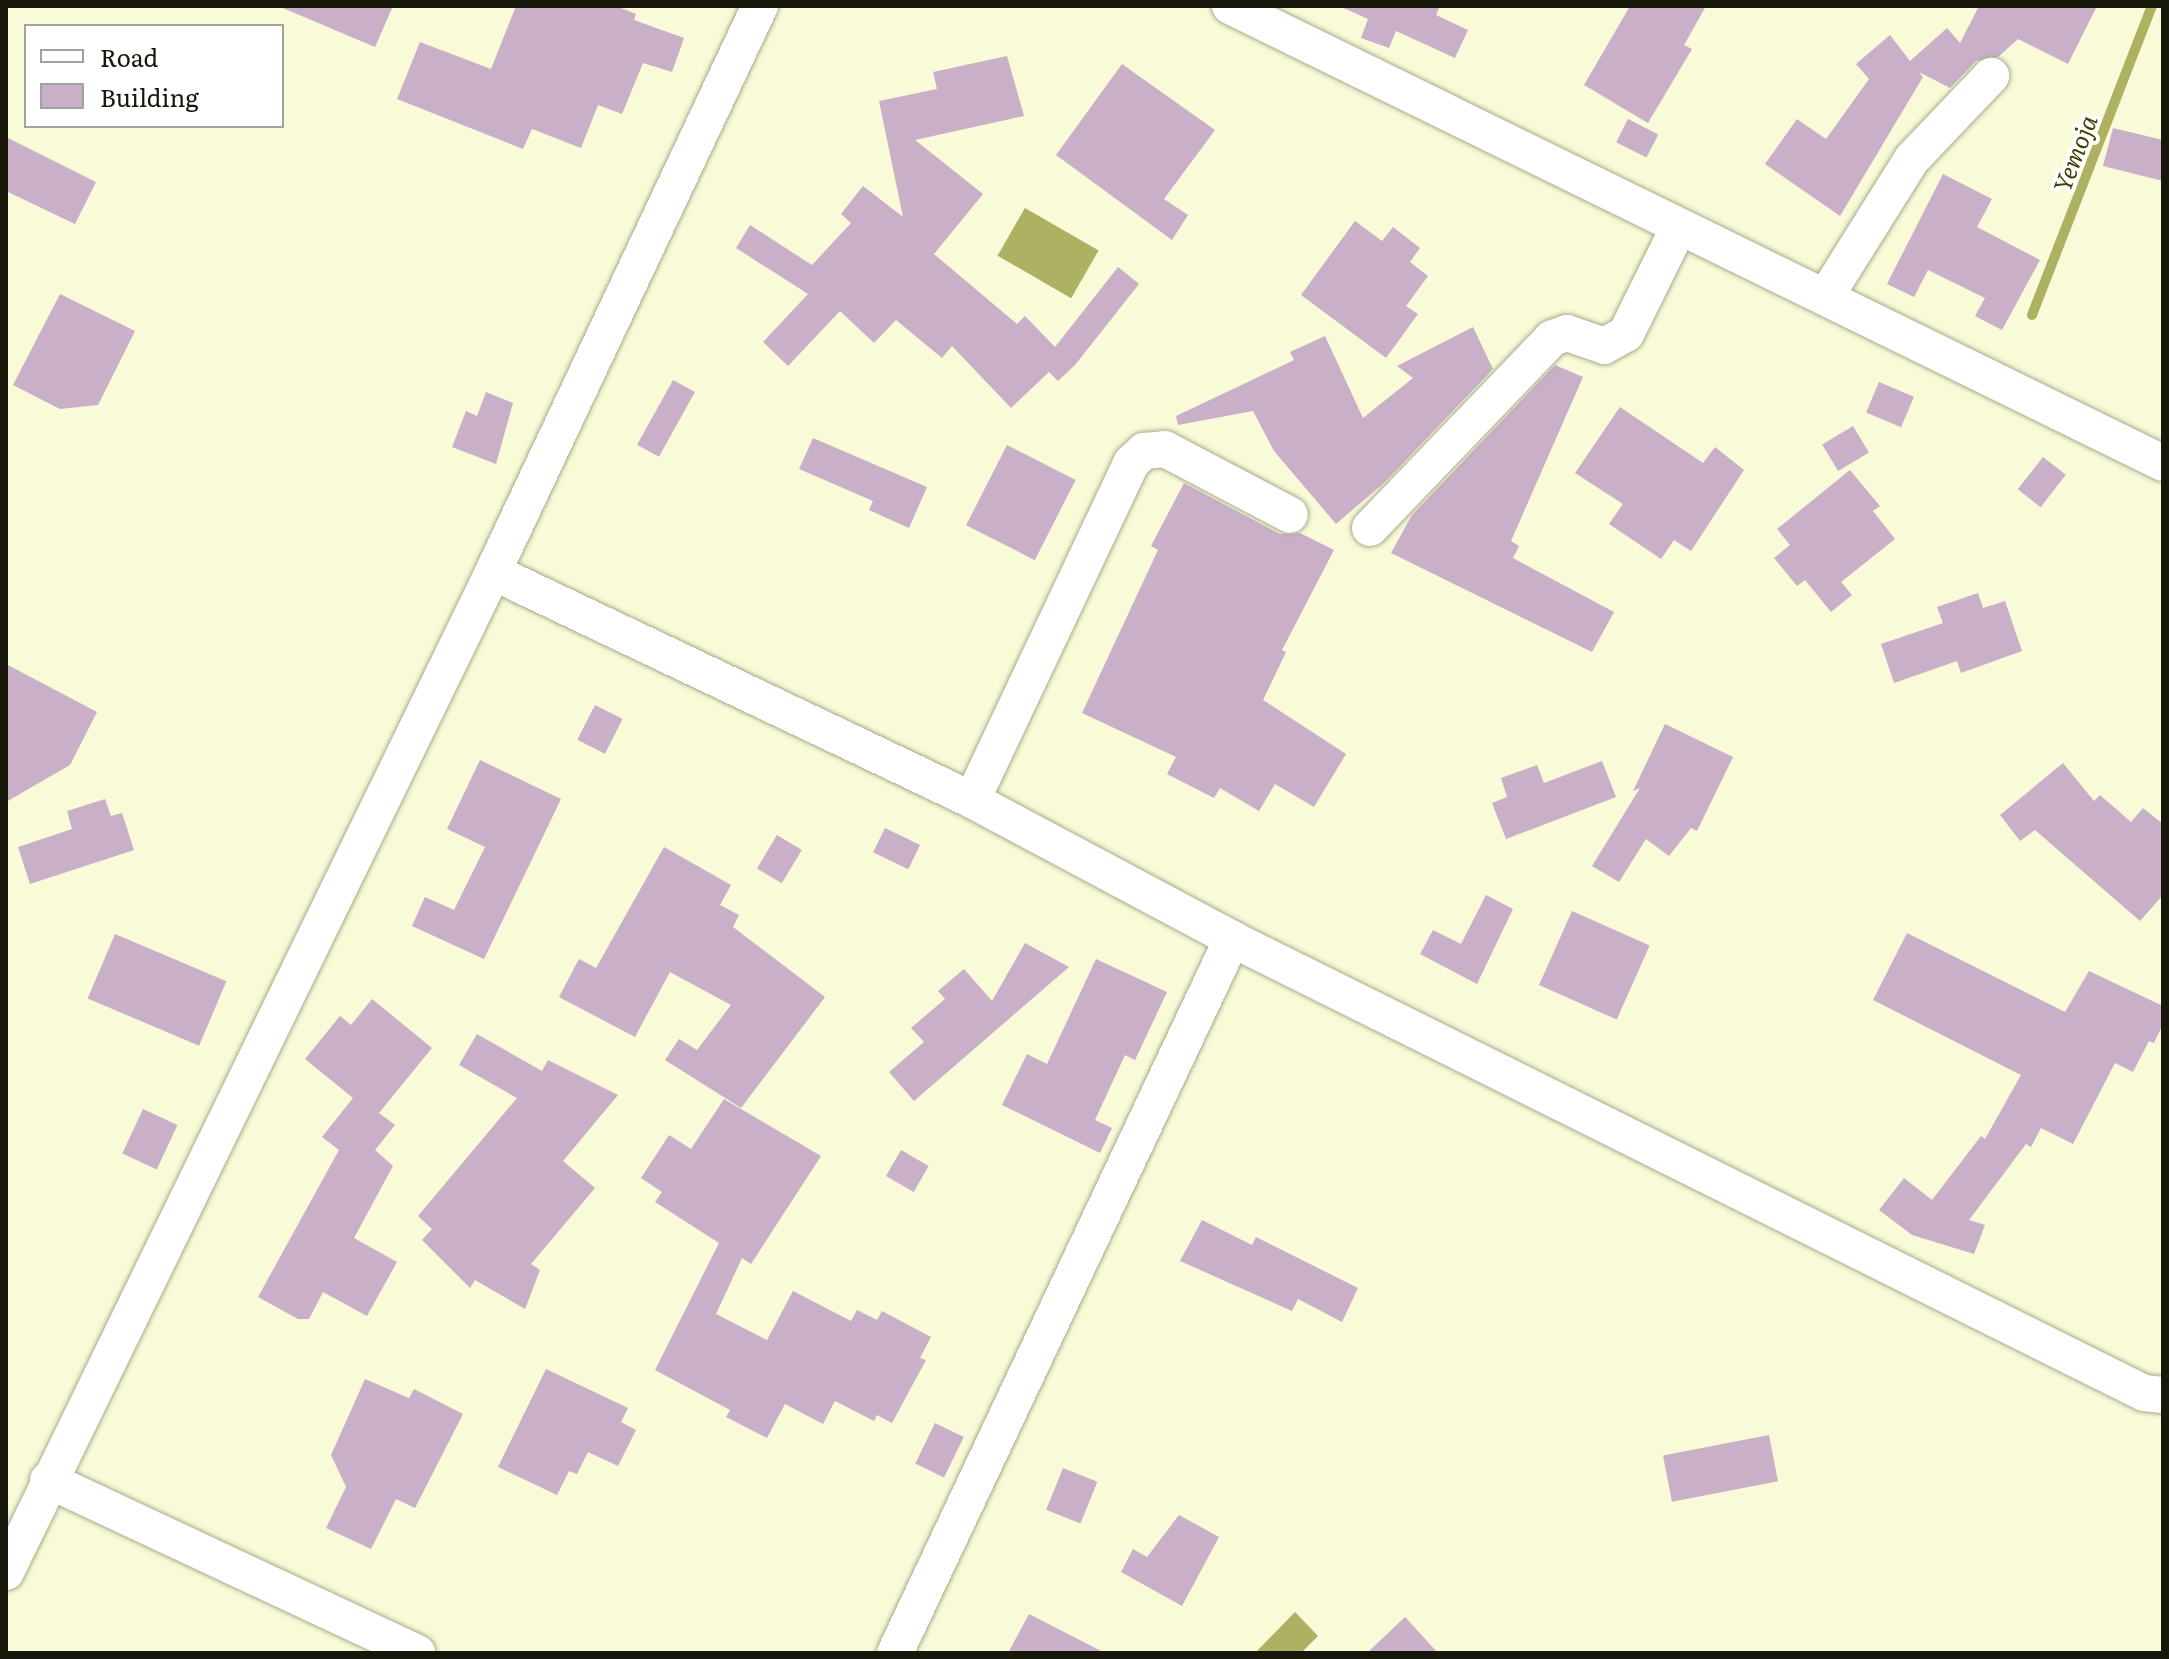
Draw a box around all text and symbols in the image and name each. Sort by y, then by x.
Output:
legend [24,24,284,128]
text: Road [100,39,158,74]
text: Building [100,79,199,114]
water label: Yemoja [2046,111,2102,195]

